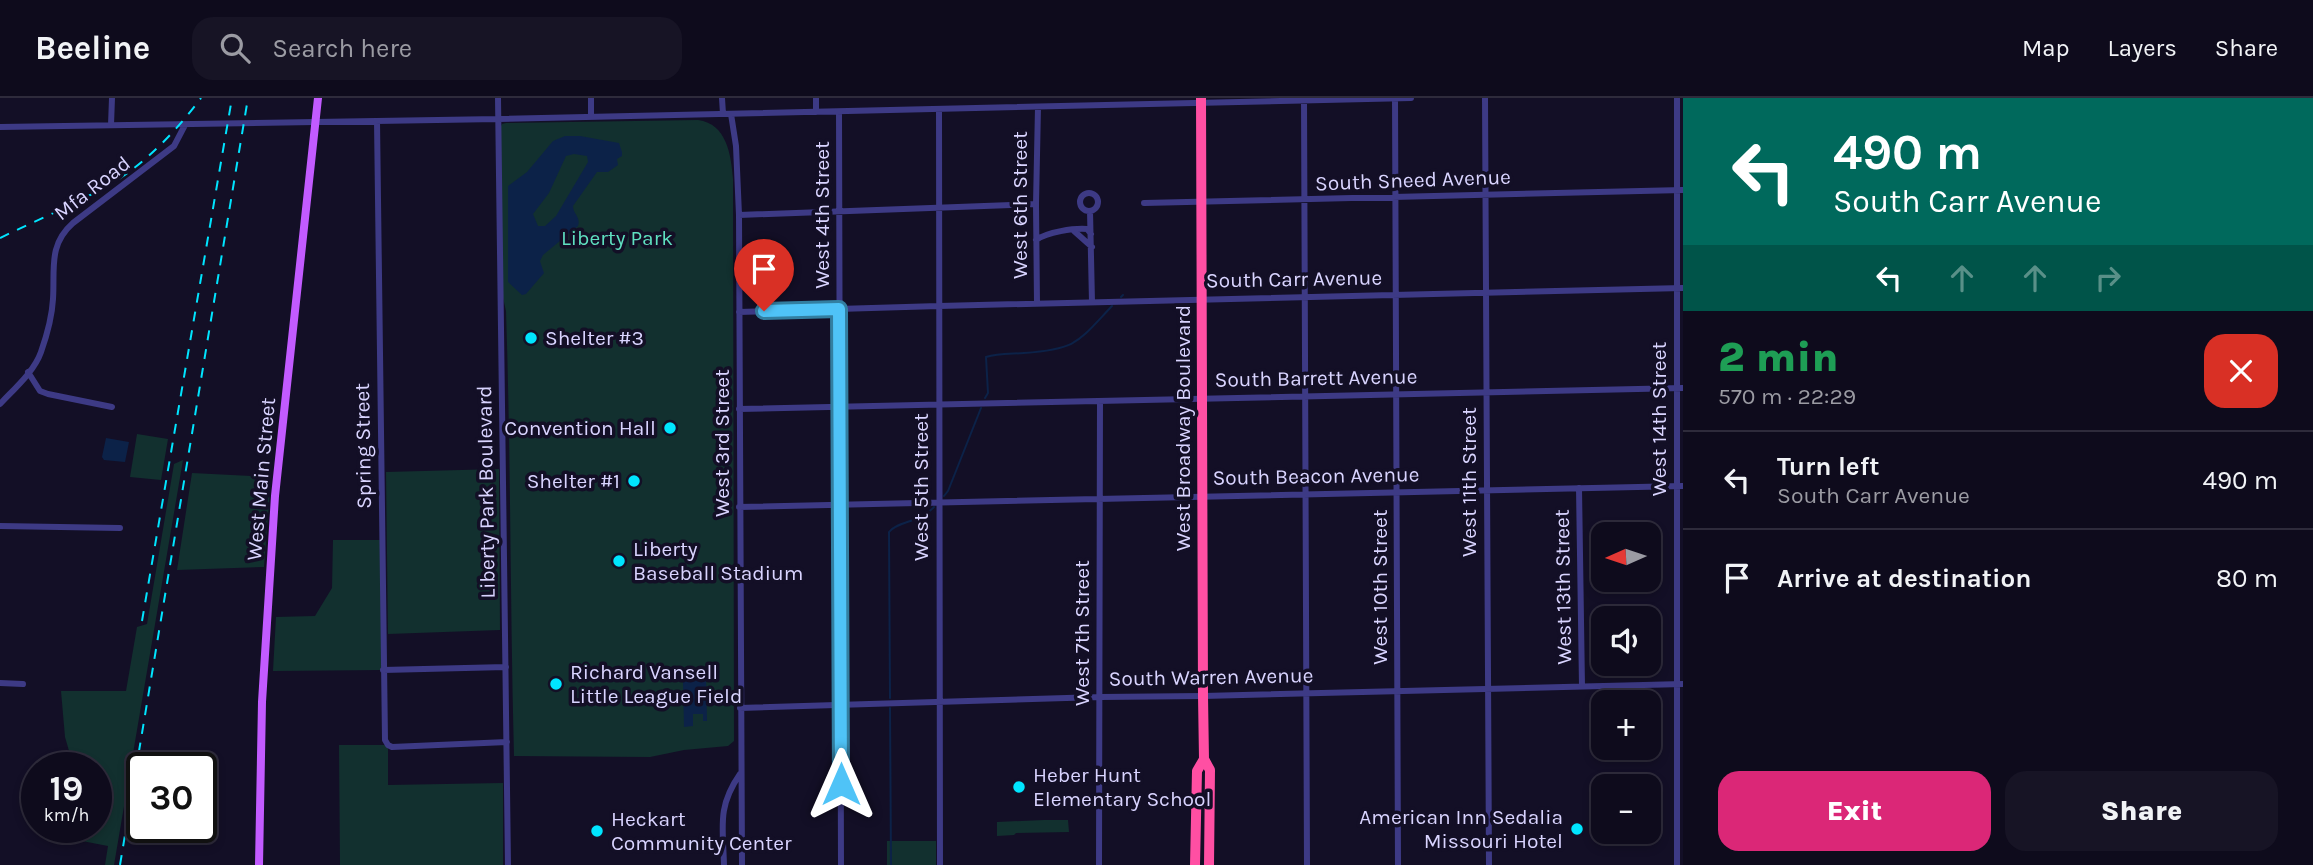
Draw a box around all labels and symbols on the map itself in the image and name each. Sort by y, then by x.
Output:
street label: West 6th Street [1008,131,1032,279]
street label: West 4th Street [810,141,834,289]
street label: Mfa Road [49,151,135,225]
street label: South Sneed Avenue [1315,165,1511,195]
park label: Liberty Park [561,226,673,250]
pin [734,239,794,311]
street label: South Carr Avenue [1206,265,1382,293]
street label: West Broadway Boulevard [1171,305,1195,551]
place label: Shelter #3 [545,326,644,350]
marker: Shelter #3 [523,330,539,346]
street label: West 14th Street [1647,342,1671,496]
street label: South Barrett Avenue [1214,364,1418,392]
street label: West 3rd Street [710,369,734,517]
street label: Spring Street [350,383,376,509]
street label: Liberty Park Boulevard [472,385,500,599]
street label: West Main Street [242,396,280,562]
street label: West 11th Street [1457,407,1481,557]
street label: West 5th Street [909,413,933,561]
place label: Convention Hall [504,416,656,440]
marker: Convention Hall [662,420,678,436]
street label: South Beacon Avenue [1212,462,1420,490]
place label: Shelter #1 [527,469,620,493]
marker: Shelter #1 [626,473,642,489]
street label: West 10th Street [1368,509,1392,665]
street label: West 13th Street [1550,509,1576,665]
north arrow [1591,522,1661,592]
place label: Liberty Baseball Stadium [633,537,803,585]
marker: Liberty Baseball Stadium [611,553,627,569]
street label: West 7th Street [1070,560,1094,706]
place label: Richard Vansell Little League Field [570,660,742,708]
street label: South Warren Avenue [1108,663,1314,691]
marker: Richard Vansell Little League Field [548,676,564,692]
position arrow [804,747,878,821]
speed limit sign: 30 [126,752,217,843]
place label: Heber Hunt Elementary School [1033,763,1211,811]
marker: Heber Hunt Elementary School [1011,779,1027,795]
place label: American Inn Sedalia Missouri Hotel [1359,805,1563,853]
place label: Heckart Community Center [611,807,792,855]
marker: American Inn Sedalia Missouri Hotel [1569,821,1585,837]
marker: Heckart Community Center [589,823,605,839]

